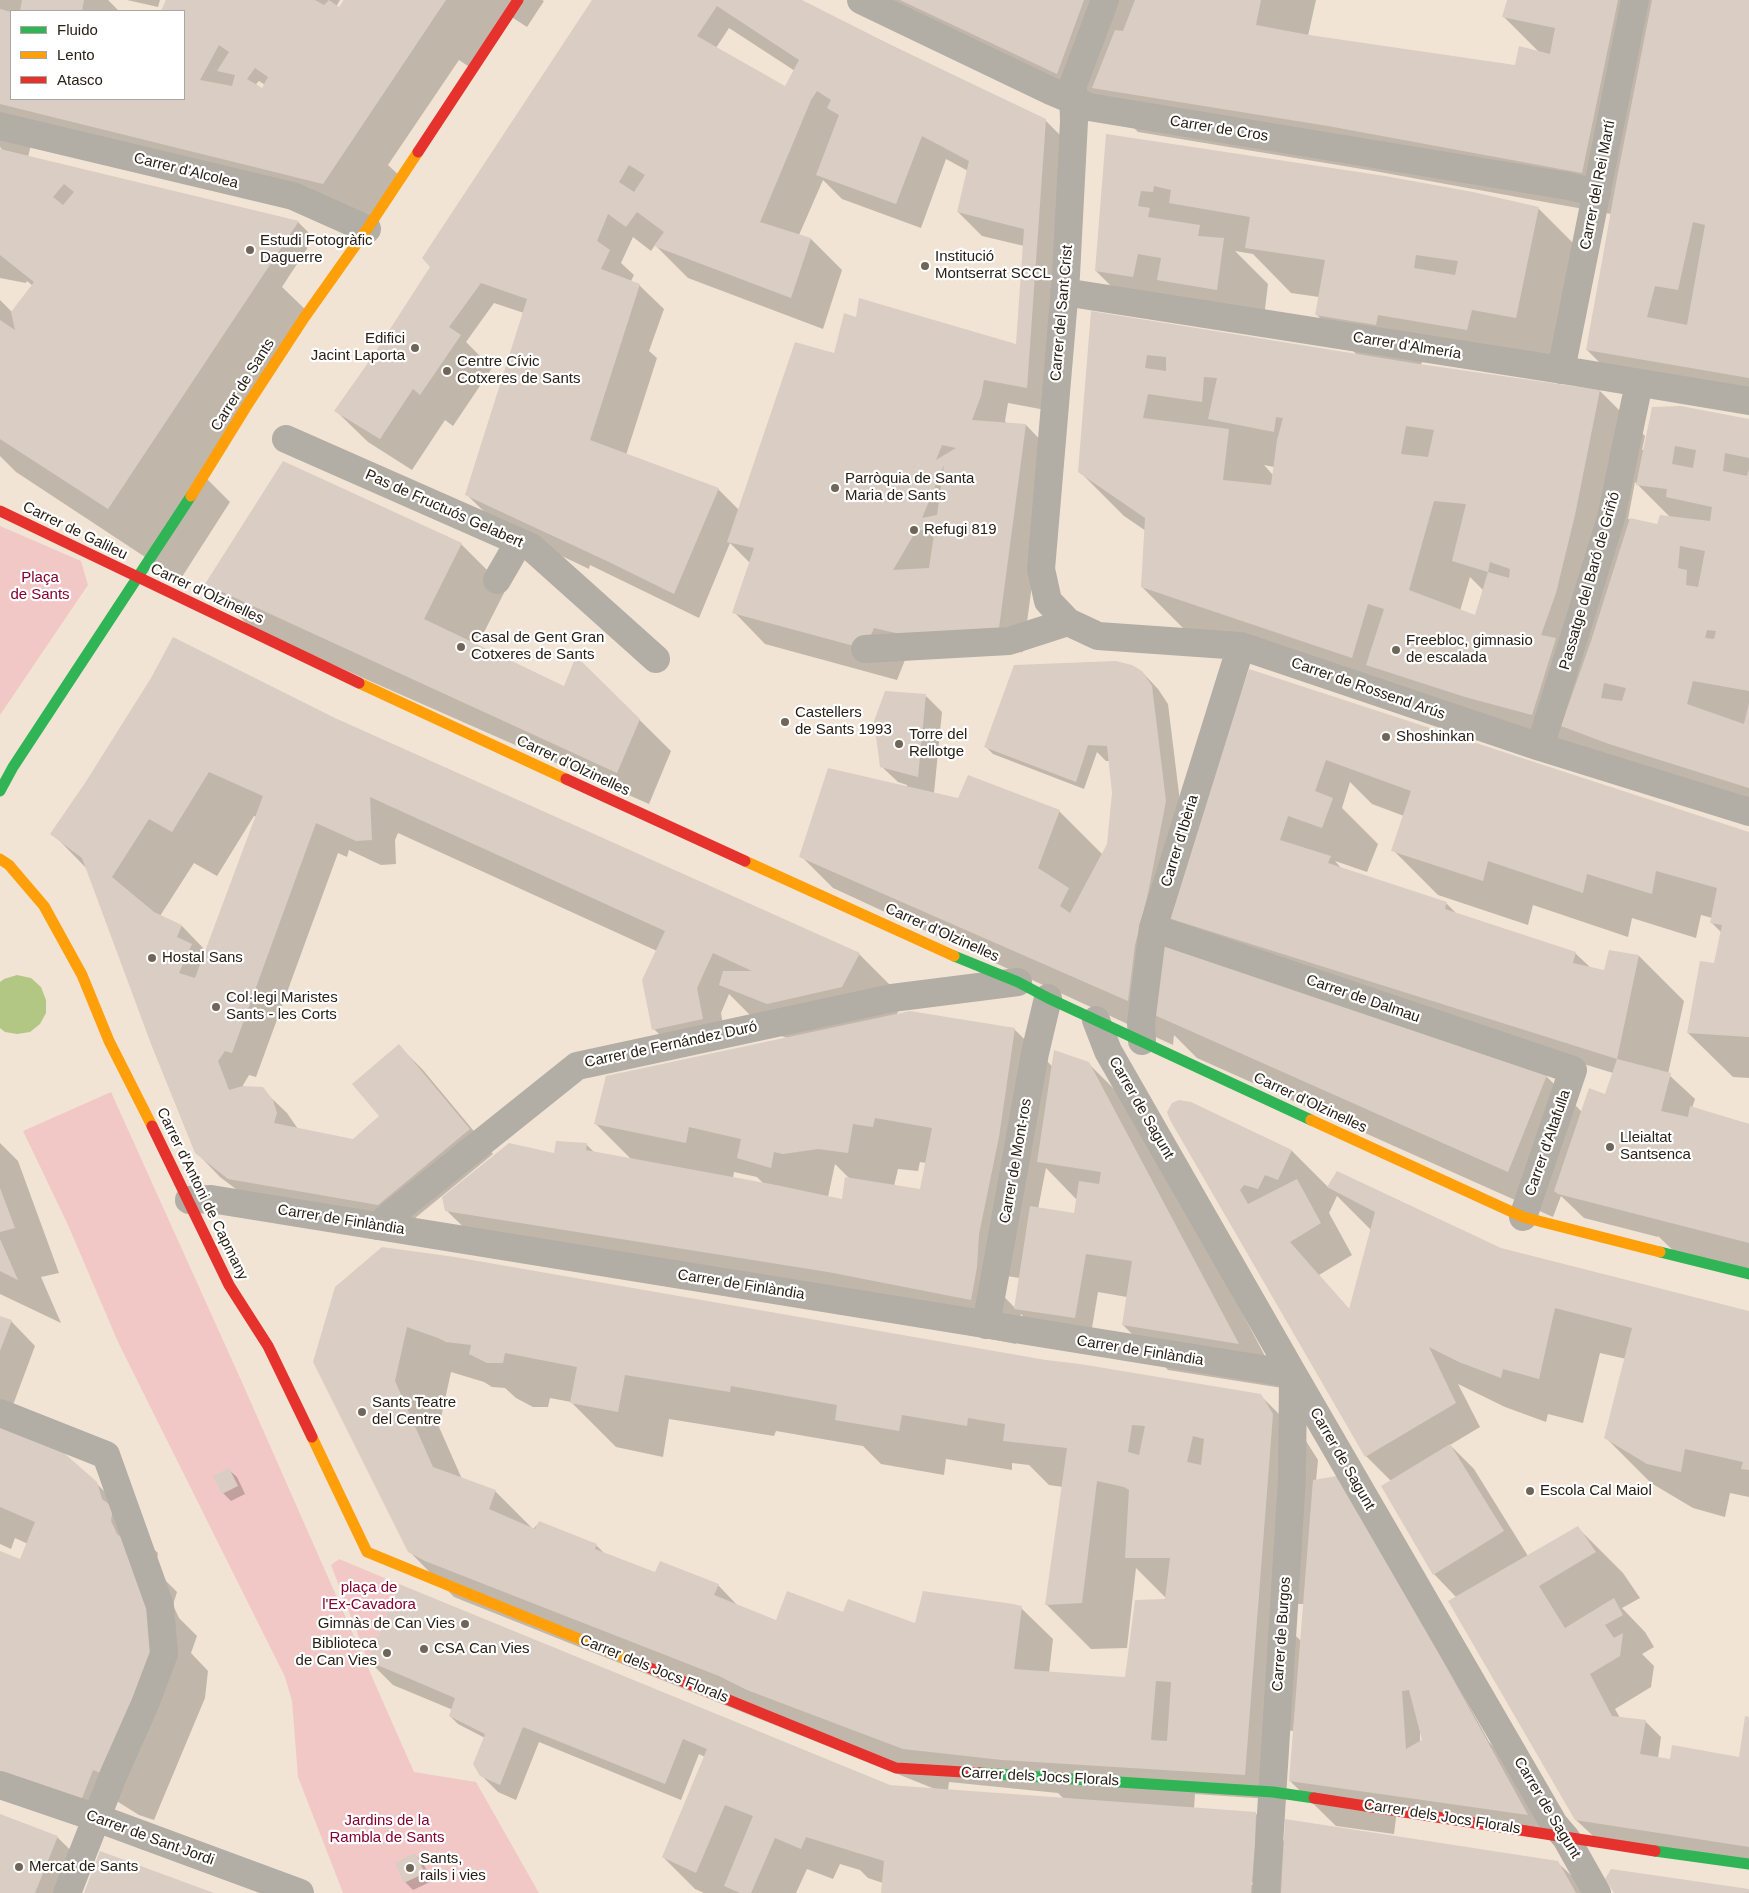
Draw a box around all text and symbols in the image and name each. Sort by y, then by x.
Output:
legend [10,10,185,100]
text: Fluido [57,21,98,38]
text: Lento [57,46,95,63]
text: Atasco [57,71,103,88]
street label: Carrer de Cros [1169,112,1269,146]
street label: Carrer del Rei Martí [1577,119,1619,251]
street label: Carrer d'Alcolea [132,149,240,193]
place label: Estudi Fotogràfic Daguerre [260,232,373,267]
marker: Estudi Fotogràfic Daguerre [244,244,256,256]
street label: Carrer del Sant Crist [1047,244,1077,382]
place label: Institució Montserrat SCCL [935,248,1051,283]
marker: Institució Montserrat SCCL [919,260,931,272]
street label: Carrer d'Almería [1351,329,1463,363]
place label: Edifici Jacint Laporta [311,330,405,365]
street label: Carrer de Sants [207,335,279,435]
marker: Edifici Jacint Laporta [409,342,421,354]
place label: Centre Cívic Cotxeres de Sants [457,353,580,388]
marker: Centre Cívic Cotxeres de Sants [441,365,453,377]
street label: Pas de Fructuós Gelabert [362,466,526,552]
place label: Parròquia de Santa Maria de Sants [845,470,974,505]
marker: Parròquia de Santa Maria de Sants [829,482,841,494]
street label: Passatge del Baró de Griñó [1556,490,1624,672]
street label: Carrer de Galileu [20,498,130,564]
place label: Refugi 819 [924,521,997,539]
marker: Refugi 819 [908,524,920,536]
street label: Carrer d'Olzinelles [148,560,266,628]
park label: Plaça de Sants [10,569,70,604]
place label: Casal de Gent Gran Cotxeres de Sants [471,629,604,664]
place label: Freebloc, gimnasio de escalada [1406,632,1533,667]
marker: Casal de Gent Gran Cotxeres de Sants [455,641,467,653]
marker: Freebloc, gimnasio de escalada [1390,644,1402,656]
street label: Carrer de Rossend Arús [1289,654,1447,724]
place label: Castellers de Sants 1993 [795,704,892,739]
marker: Castellers de Sants 1993 [779,716,791,728]
place label: Torre del Rellotge [909,726,967,761]
place label: Shoshinkan [1396,728,1474,746]
marker: Shoshinkan [1380,731,1392,743]
street label: Carrer d'Olzinelles [514,732,632,800]
marker: Torre del Rellotge [893,738,905,750]
street label: Carrer d'Ibèria [1157,793,1203,889]
street label: Carrer d'Olzinelles [882,900,1002,966]
place label: Hostal Sans [162,949,243,967]
marker: Hostal Sans [146,952,158,964]
street label: Carrer de Dalmau [1304,971,1422,1027]
place label: Col·legi Maristes Sants - les Corts [226,989,338,1024]
marker: Col·legi Maristes Sants - les Corts [210,1001,222,1013]
street label: Carrer de Fernández Duró [583,1018,759,1072]
street label: Carrer de Sagunt [1104,1054,1178,1162]
street label: Carrer d'Olzinelles [1251,1069,1369,1137]
street label: Carrer d'Altafulla [1521,1087,1575,1199]
street label: Carrer de Mont-ros [996,1097,1036,1225]
street label: Carrer d'Antoni de Capmany [152,1105,252,1283]
place label: Lleialtat Santsenca [1620,1129,1691,1164]
marker: Lleialtat Santsenca [1604,1141,1616,1153]
street label: Carrer de Finlàndia [276,1201,406,1239]
street label: Carrer de Finlàndia [676,1266,806,1304]
street label: Carrer de Finlàndia [1075,1332,1205,1370]
place label: Sants Teatre del Centre [372,1394,456,1429]
street label: Carrer de Sagunt [1305,1405,1379,1513]
marker: Sants Teatre del Centre [356,1406,368,1418]
place label: Escola Cal Maiol [1540,1482,1652,1500]
marker: Escola Cal Maiol [1524,1485,1536,1497]
street label: Carrer de Burgos [1269,1576,1295,1692]
park label: plaça de l'Ex-Cavadora [322,1579,416,1614]
place label: Gimnàs de Can Vies [318,1615,455,1633]
marker: Gimnàs de Can Vies [459,1618,471,1630]
street label: Carrer dels Jocs Florals [577,1631,731,1707]
place label: Biblioteca de Can Vies [296,1635,377,1670]
place label: CSA Can Vies [434,1640,530,1658]
marker: CSA Can Vies [418,1643,430,1655]
marker: Biblioteca de Can Vies [381,1647,393,1659]
street label: Carrer de Sagunt [1510,1754,1584,1862]
street label: Carrer dels Jocs Florals [960,1764,1120,1790]
street label: Carrer dels Jocs Florals [1362,1796,1522,1838]
street label: Carrer de Sant Jordi [83,1806,217,1870]
park label: Jardins de la Rambla de Sants [329,1812,445,1847]
place label: Sants, rails i vies [420,1850,486,1885]
place label: Mercat de Sants [29,1858,138,1876]
marker: Mercat de Sants [13,1861,25,1873]
marker: Sants, rails i vies [404,1862,416,1874]

